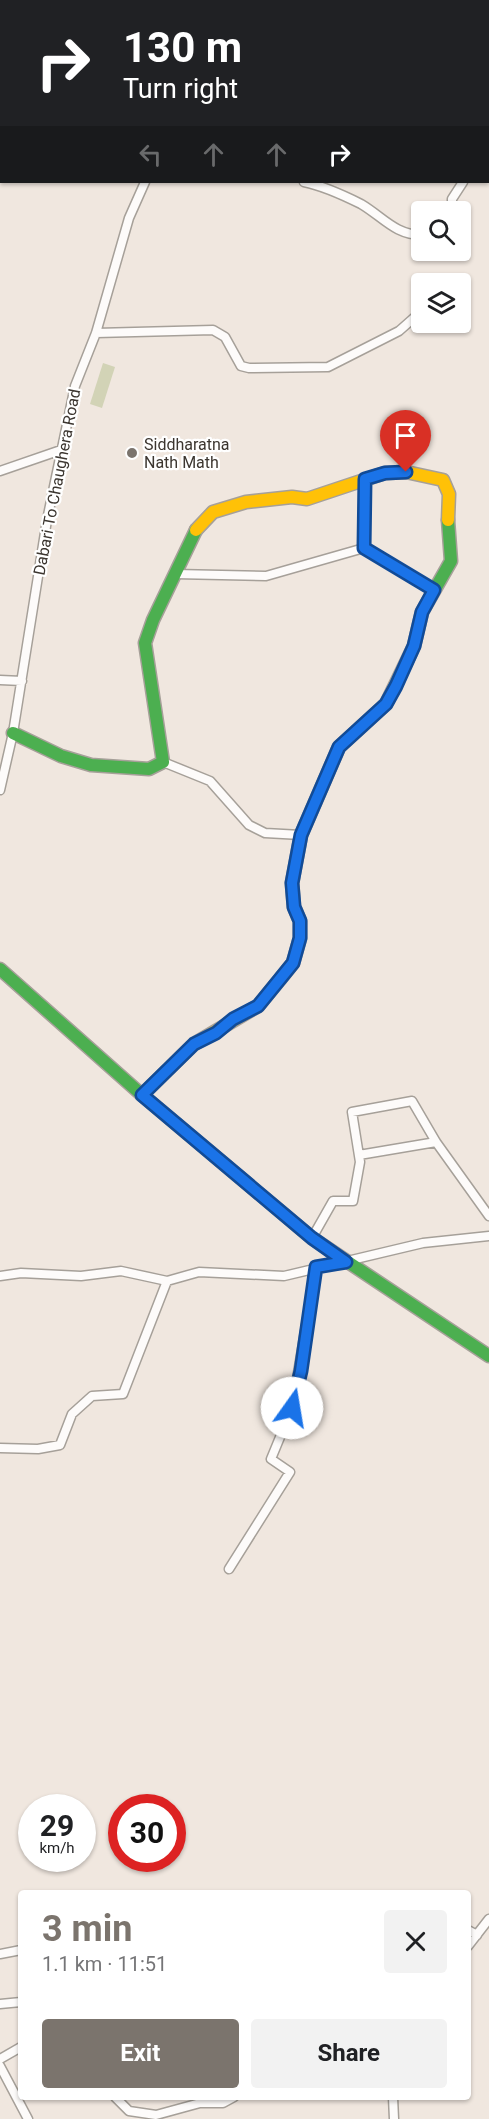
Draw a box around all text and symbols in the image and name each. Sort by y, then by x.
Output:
text: 130 m [123,23,242,72]
icon: right [24,24,102,102]
text: Turn right [123,73,238,105]
icon: left [134,138,167,171]
icon: ahead [197,138,230,171]
icon: ahead [260,138,293,171]
icon: right [323,138,356,171]
map controls [411,201,471,333]
button: search [411,201,471,261]
button: layers [411,273,471,333]
street label: Dabari To Chaughera Road [30,387,84,577]
pin [380,410,431,472]
icon: arrive [389,419,422,452]
place label: Siddharatna Nath Math [144,435,230,472]
marker: Siddharatna Nath Math [125,446,139,460]
position arrow [260,1376,324,1440]
speed limit sign: 30 [108,1794,186,1872]
text: 29 [40,1808,74,1843]
text: km/h [39,1839,75,1857]
text: 3 min [42,1908,133,1950]
button: close [384,1910,447,1973]
text: 1.1 km · 11:51 [42,1952,167,1976]
button: Exit [42,2019,239,2088]
button: Share [251,2019,447,2088]

